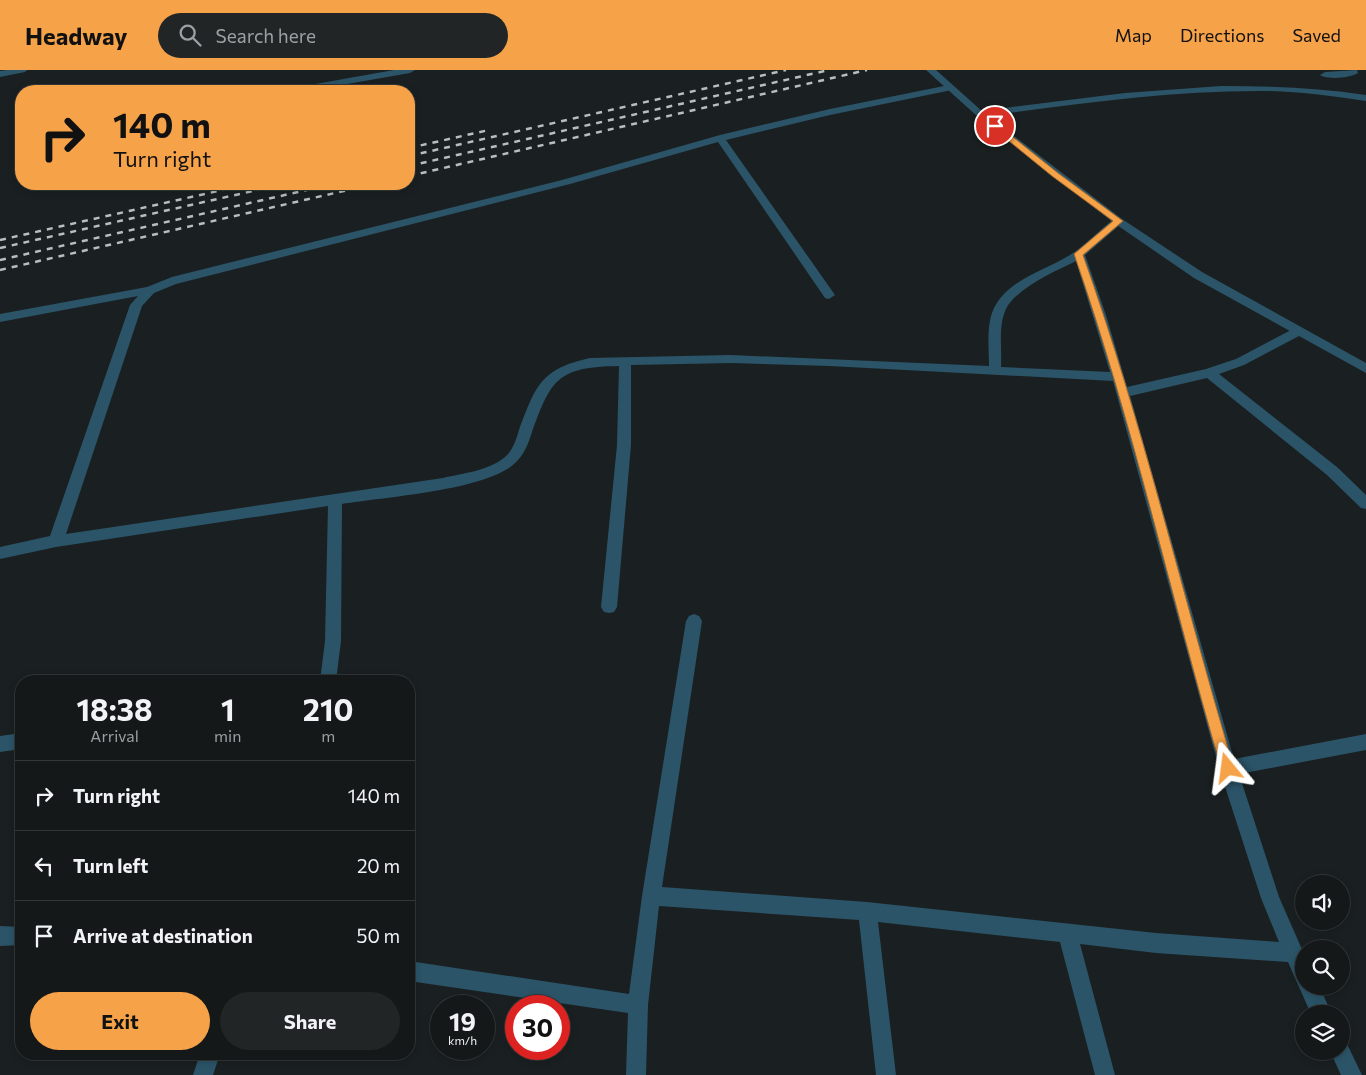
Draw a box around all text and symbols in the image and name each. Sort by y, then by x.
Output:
search box [158,13,508,58]
text: Headway [25,21,128,50]
icon: search [176,21,204,49]
text: Search here [216,24,316,47]
text: Map [1115,24,1152,46]
text: Directions [1180,24,1264,46]
text: Saved [1292,24,1341,46]
text: 140 m [113,102,211,145]
icon: right [30,105,95,170]
pin [974,105,1016,147]
icon: arrive [981,112,1009,140]
text: Turn right [113,145,211,172]
text: 18:38 [77,690,153,727]
text: 1 [221,690,235,727]
text: 210 [303,690,353,727]
text: Arrival [90,726,139,745]
text: min [214,726,241,745]
text: m [321,726,335,745]
position arrow [1201,741,1253,793]
icon: right [30,782,58,810]
text: Turn right [73,784,160,807]
text: 140 m [348,784,400,807]
icon: left [30,852,58,880]
text: Turn left [73,854,148,877]
text: 20 m [357,854,400,877]
map controls [1295,875,1350,1060]
button: sound [1295,875,1350,930]
icon: arrive [30,922,58,950]
text: Arrive at destination [73,924,253,947]
text: 50 m [356,924,400,947]
button: search [1295,940,1350,995]
button: Exit [30,992,210,1050]
button: Share [220,992,400,1050]
speed limit sign: 30 [505,995,570,1060]
button: layers [1295,1005,1350,1060]
text: 19 [449,1006,476,1036]
text: km/h [448,1033,477,1047]

